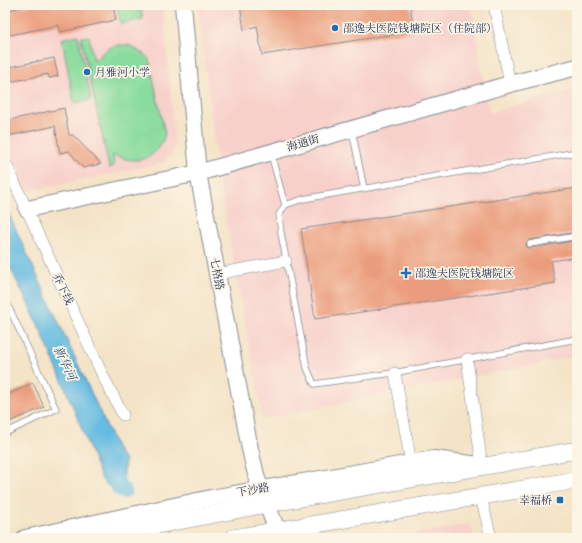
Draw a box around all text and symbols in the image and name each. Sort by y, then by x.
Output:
place label: 邵逸夫医院钱塘院区（住院部） [343,21,497,36]
marker: 邵逸夫医院钱塘院区（住院部） [330,23,340,33]
place label: 月雅河小学 [95,65,150,80]
marker: 月雅河小学 [82,67,92,77]
street label: 海通街 [285,131,321,155]
street label: 七格路 [206,256,228,292]
place label: 邵逸夫医院钱塘院区 [415,266,514,281]
marker: 邵逸夫医院钱塘院区 [400,267,412,279]
street label: 乔下线 [49,271,77,307]
water label: 新华河 [50,343,81,385]
street label: 下沙路 [235,480,271,500]
place label: 幸福桥 [519,493,552,508]
marker: 幸福桥 [555,495,565,505]

